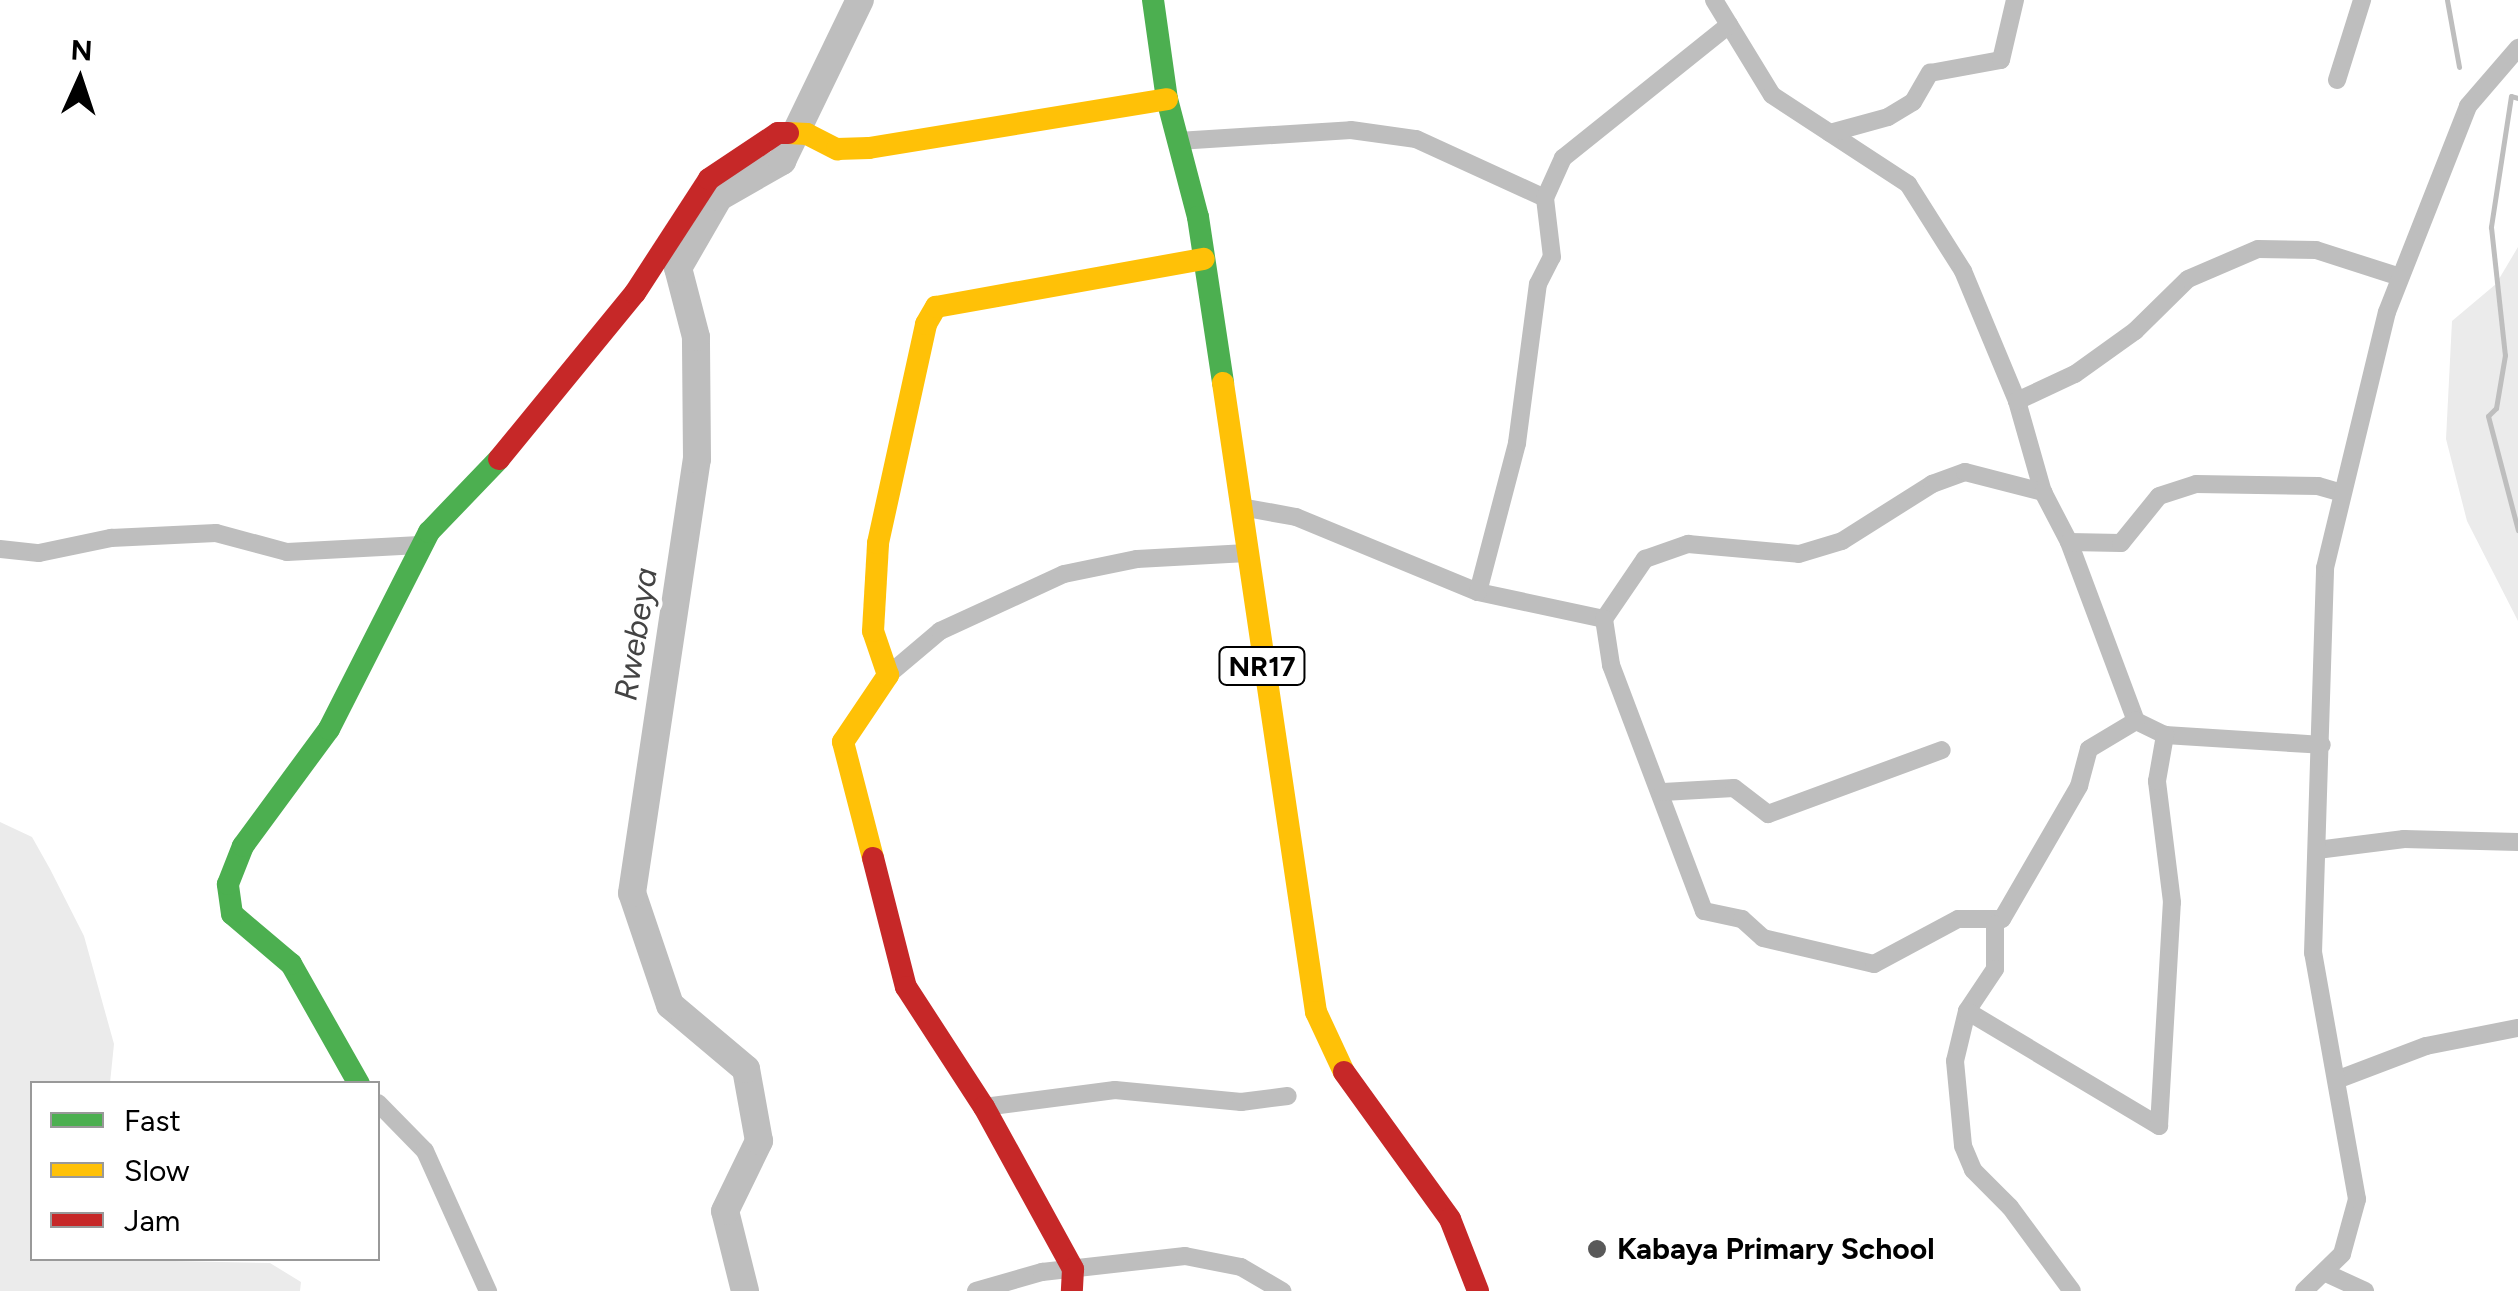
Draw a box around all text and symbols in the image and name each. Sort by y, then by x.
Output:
north arrow [30,30,130,130]
text: N [70,32,93,68]
water label: Rwebeya [607,565,665,703]
road number: NR17 [1217,643,1307,689]
legend [30,1081,380,1261]
text: Fast [124,1102,181,1139]
text: Slow [124,1152,190,1189]
text: Jam [124,1202,180,1239]
place label: Kabaya Primary School [1617,1231,1935,1267]
marker: Kabaya Primary School [1586,1238,1608,1260]

